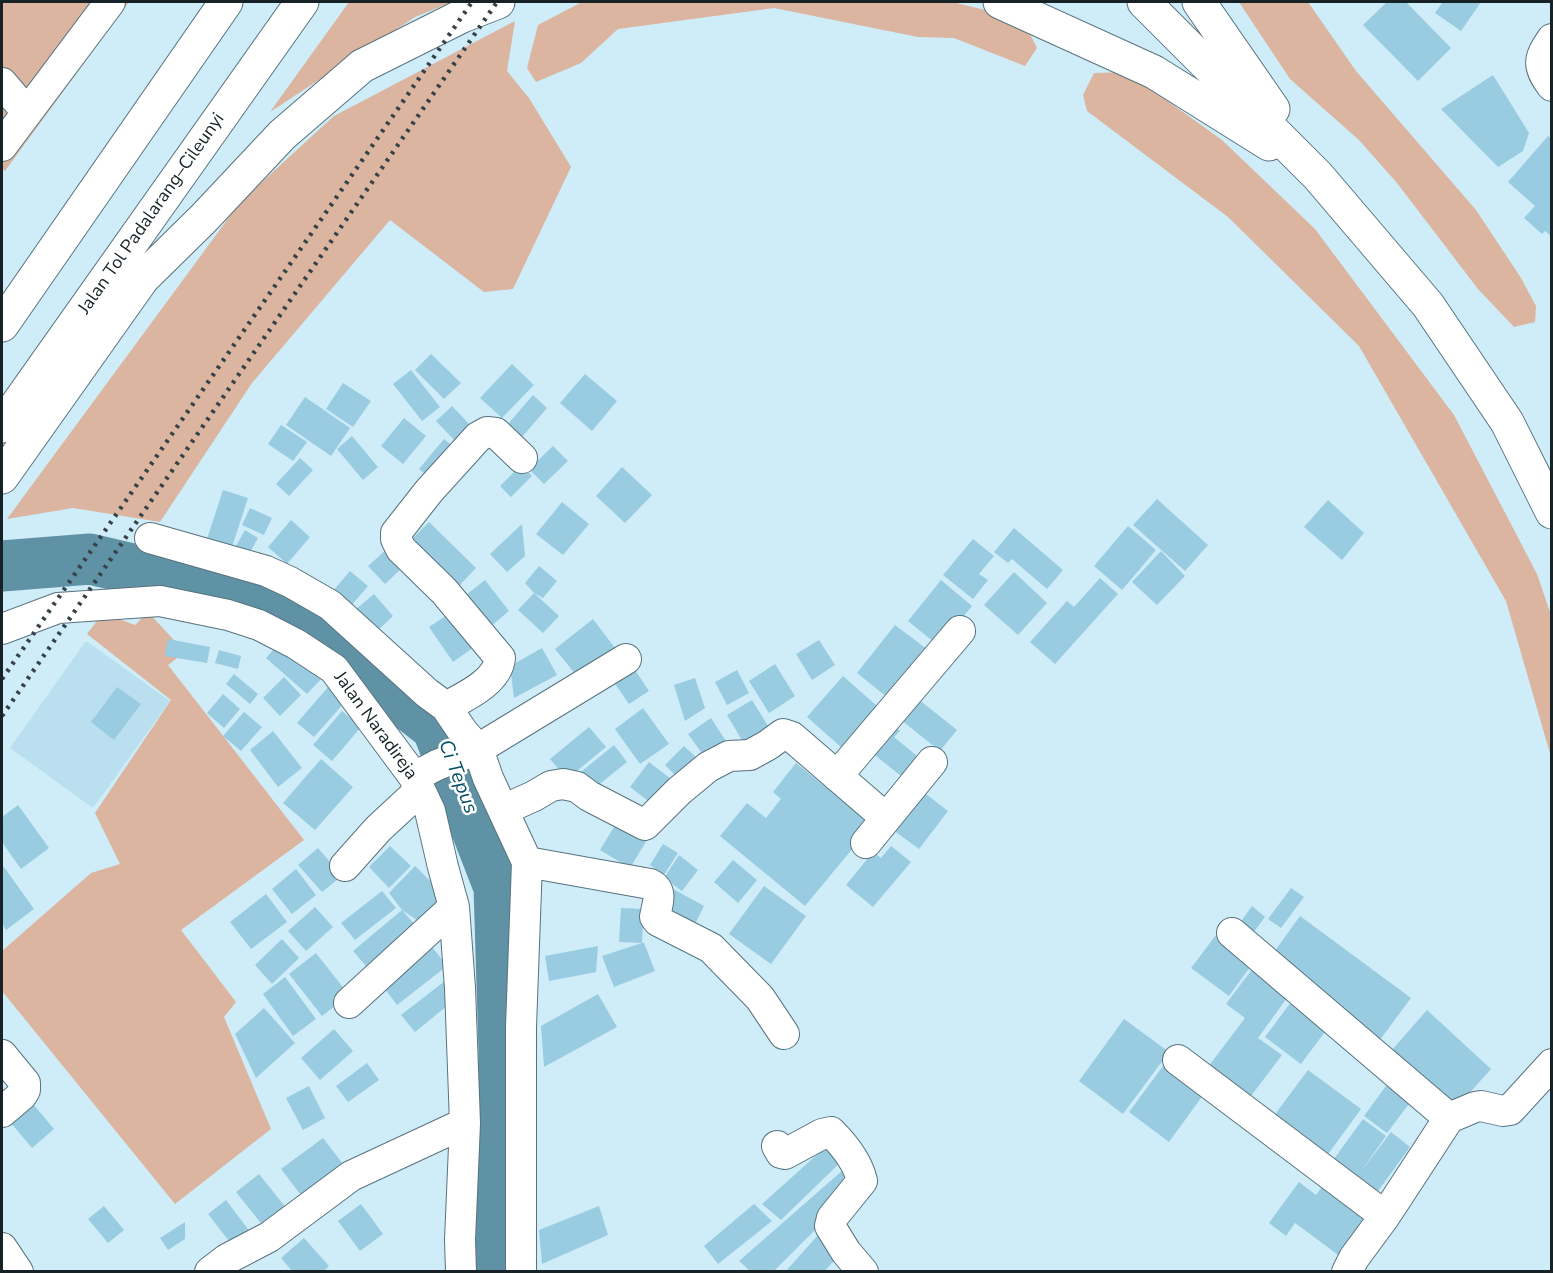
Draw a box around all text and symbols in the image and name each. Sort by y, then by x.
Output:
street label: Jalan Tol Padalarang–Cileunyi [74,109,230,319]
street label: Jalan Naradireja [329,668,421,784]
water label: Ci Tepus [432,737,482,817]

